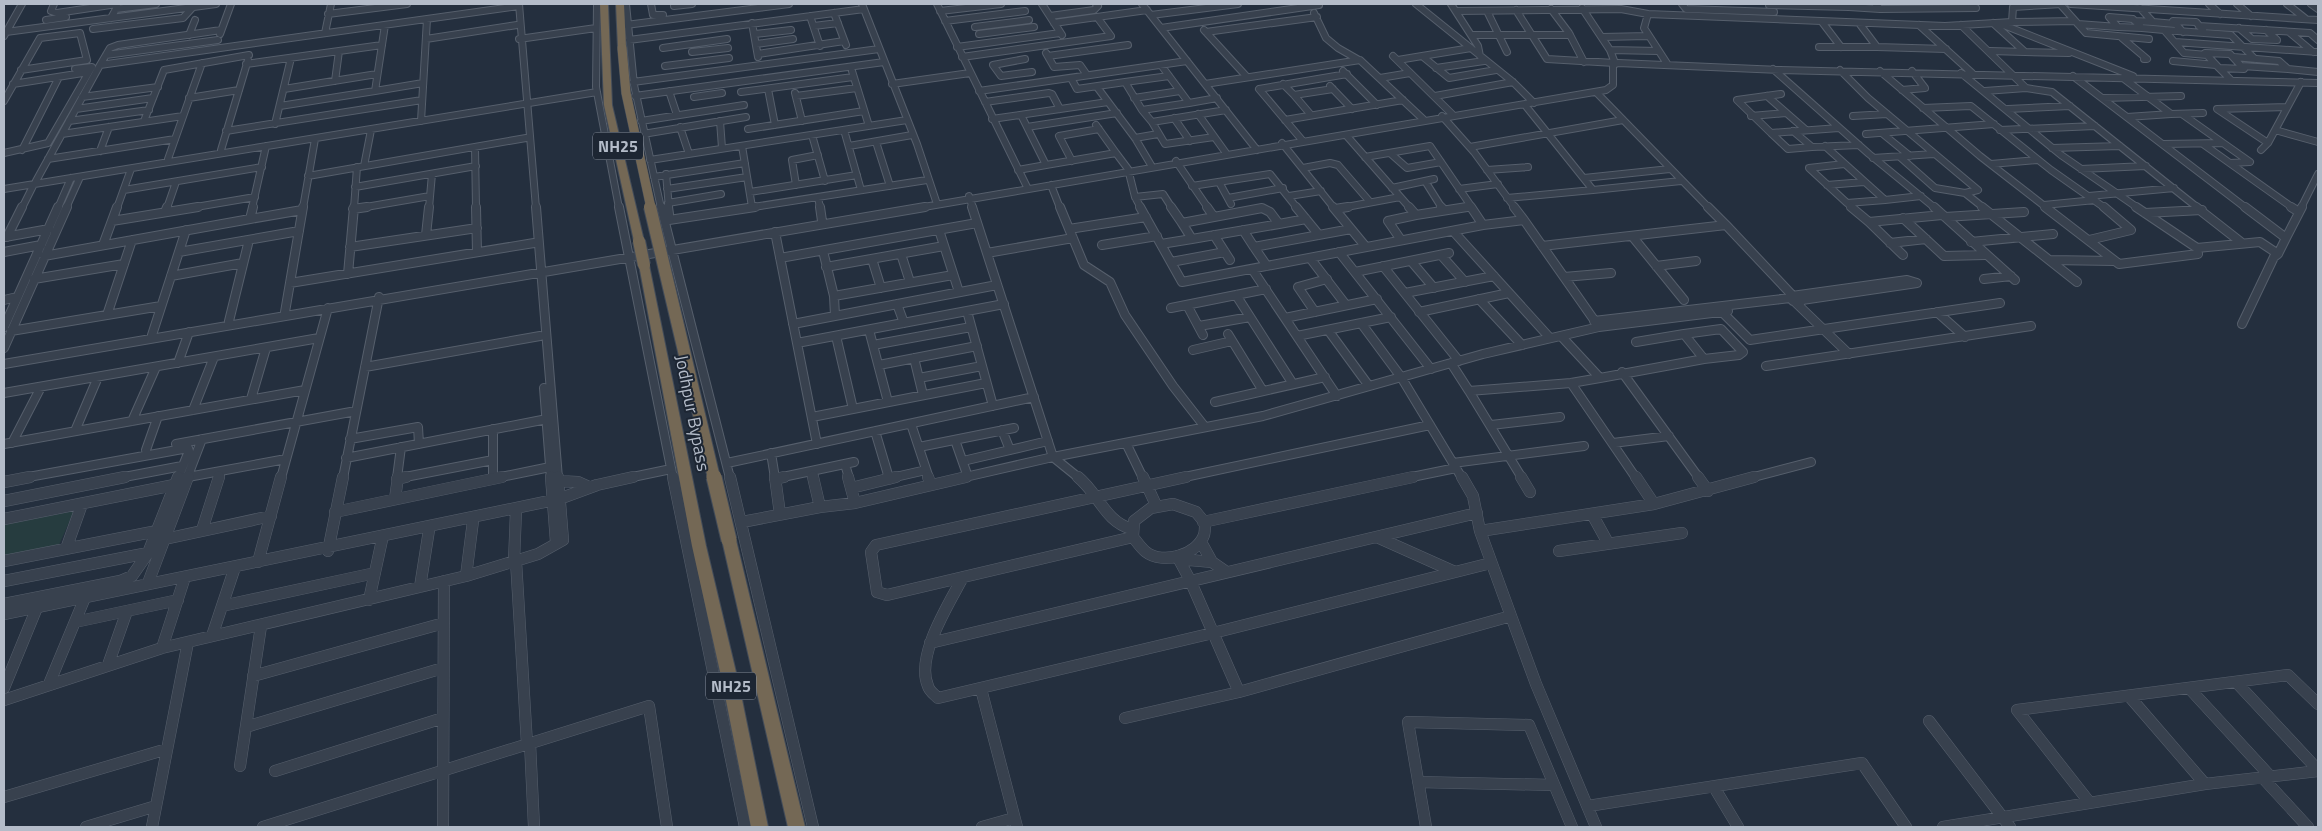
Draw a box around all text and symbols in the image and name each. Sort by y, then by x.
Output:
road number: NH25 [593,132,643,160]
street label: Jodhpur Bypass [668,353,718,473]
road number: NH25 [706,672,756,699]

